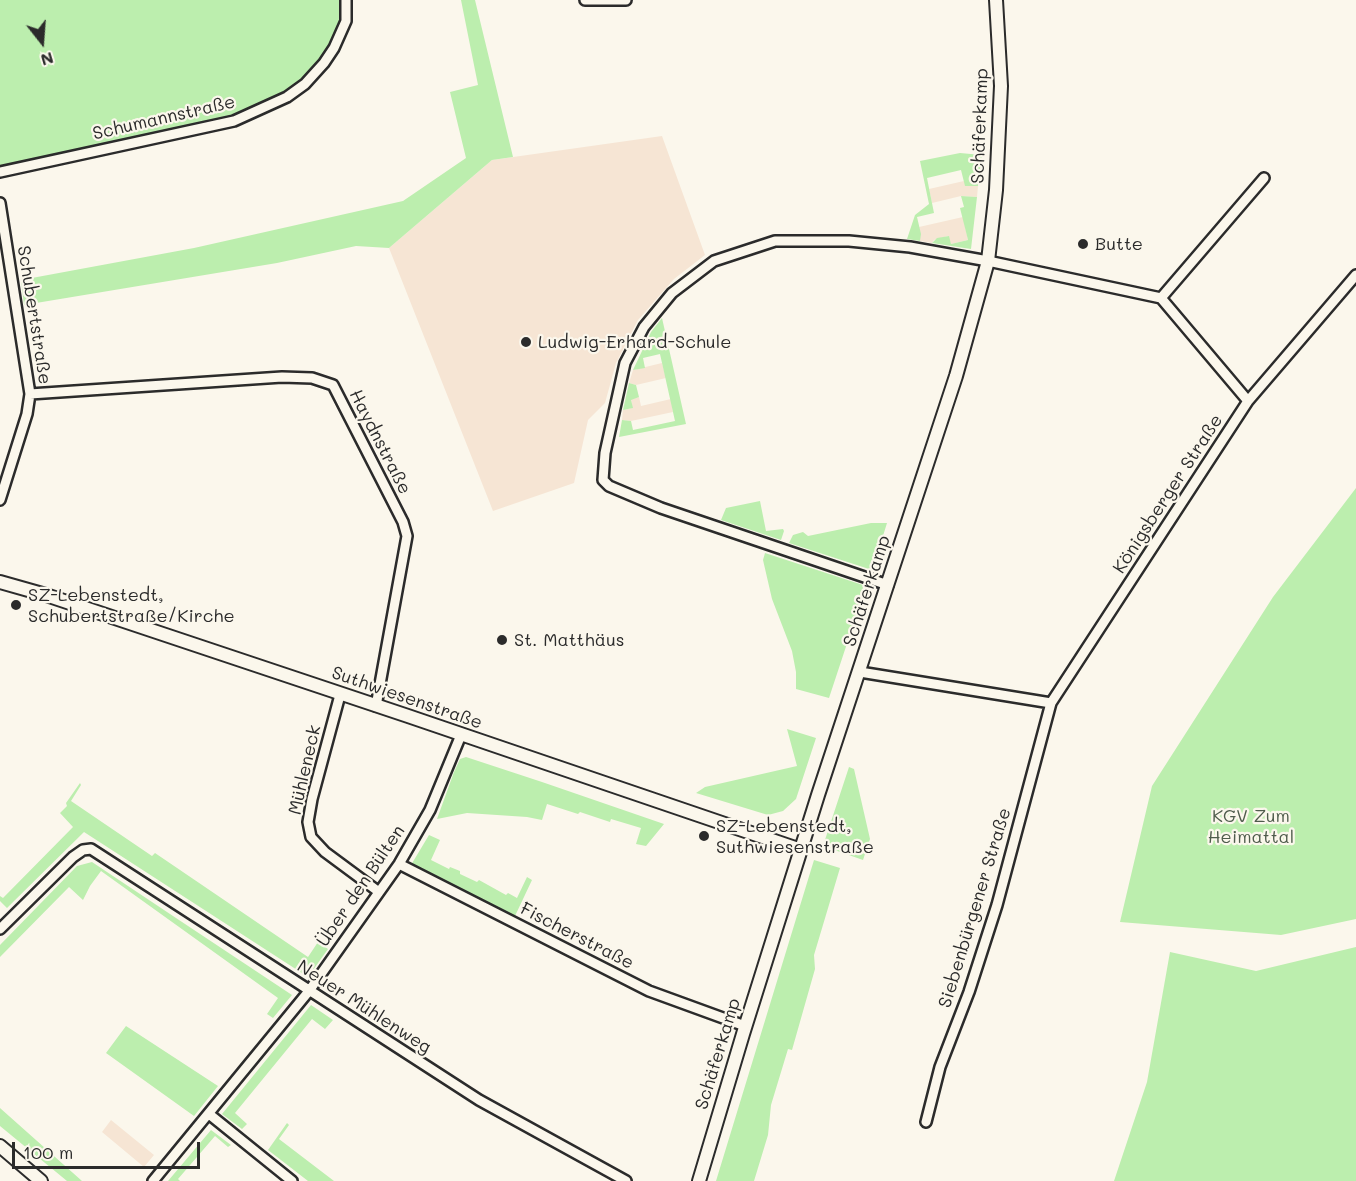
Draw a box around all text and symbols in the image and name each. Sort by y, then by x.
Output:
north arrow [12,12,72,72]
text: N [39,48,56,72]
street label: Schäferkamp [967,68,993,184]
street label: Schumannstraße [91,91,237,145]
place label: Butte [1095,233,1143,255]
marker: Butte [1076,237,1090,251]
street label: Schubertstraße [12,244,56,386]
place label: Ludwig-Erhard-Schule [538,331,731,353]
marker: Ludwig-Erhard-Schule [519,335,533,349]
street label: Haydnstraße [344,386,416,498]
street label: Königsberger Straße [1109,410,1227,578]
street label: Schäferkamp [839,533,895,649]
place label: SZ-Lebenstedt, Schubertstraße/Kirche [28,584,235,626]
marker: SZ-Lebenstedt, Schubertstraße/Kirche [9,598,23,612]
place label: St. Matthäus [514,629,625,651]
marker: St. Matthäus [495,633,509,647]
street label: Suthwiesenstraße [329,662,485,734]
street label: Mühleneck [284,723,326,817]
street label: Siebenbürgener Straße [934,805,1016,1011]
park label: KGV Zum Heimattal [1208,805,1294,848]
place label: SZ-Lebenstedt, Suthwiesenstraße [716,815,874,858]
street label: Über den Bülten [312,821,410,951]
marker: SZ-Lebenstedt, Suthwiesenstraße [697,829,711,843]
street label: Fischerstraße [517,898,637,974]
street label: Neuer Mühlenweg [293,956,435,1058]
street label: Schäferkamp [691,996,745,1112]
scale bar [15,1130,202,1168]
text: 100 m [23,1140,73,1164]

